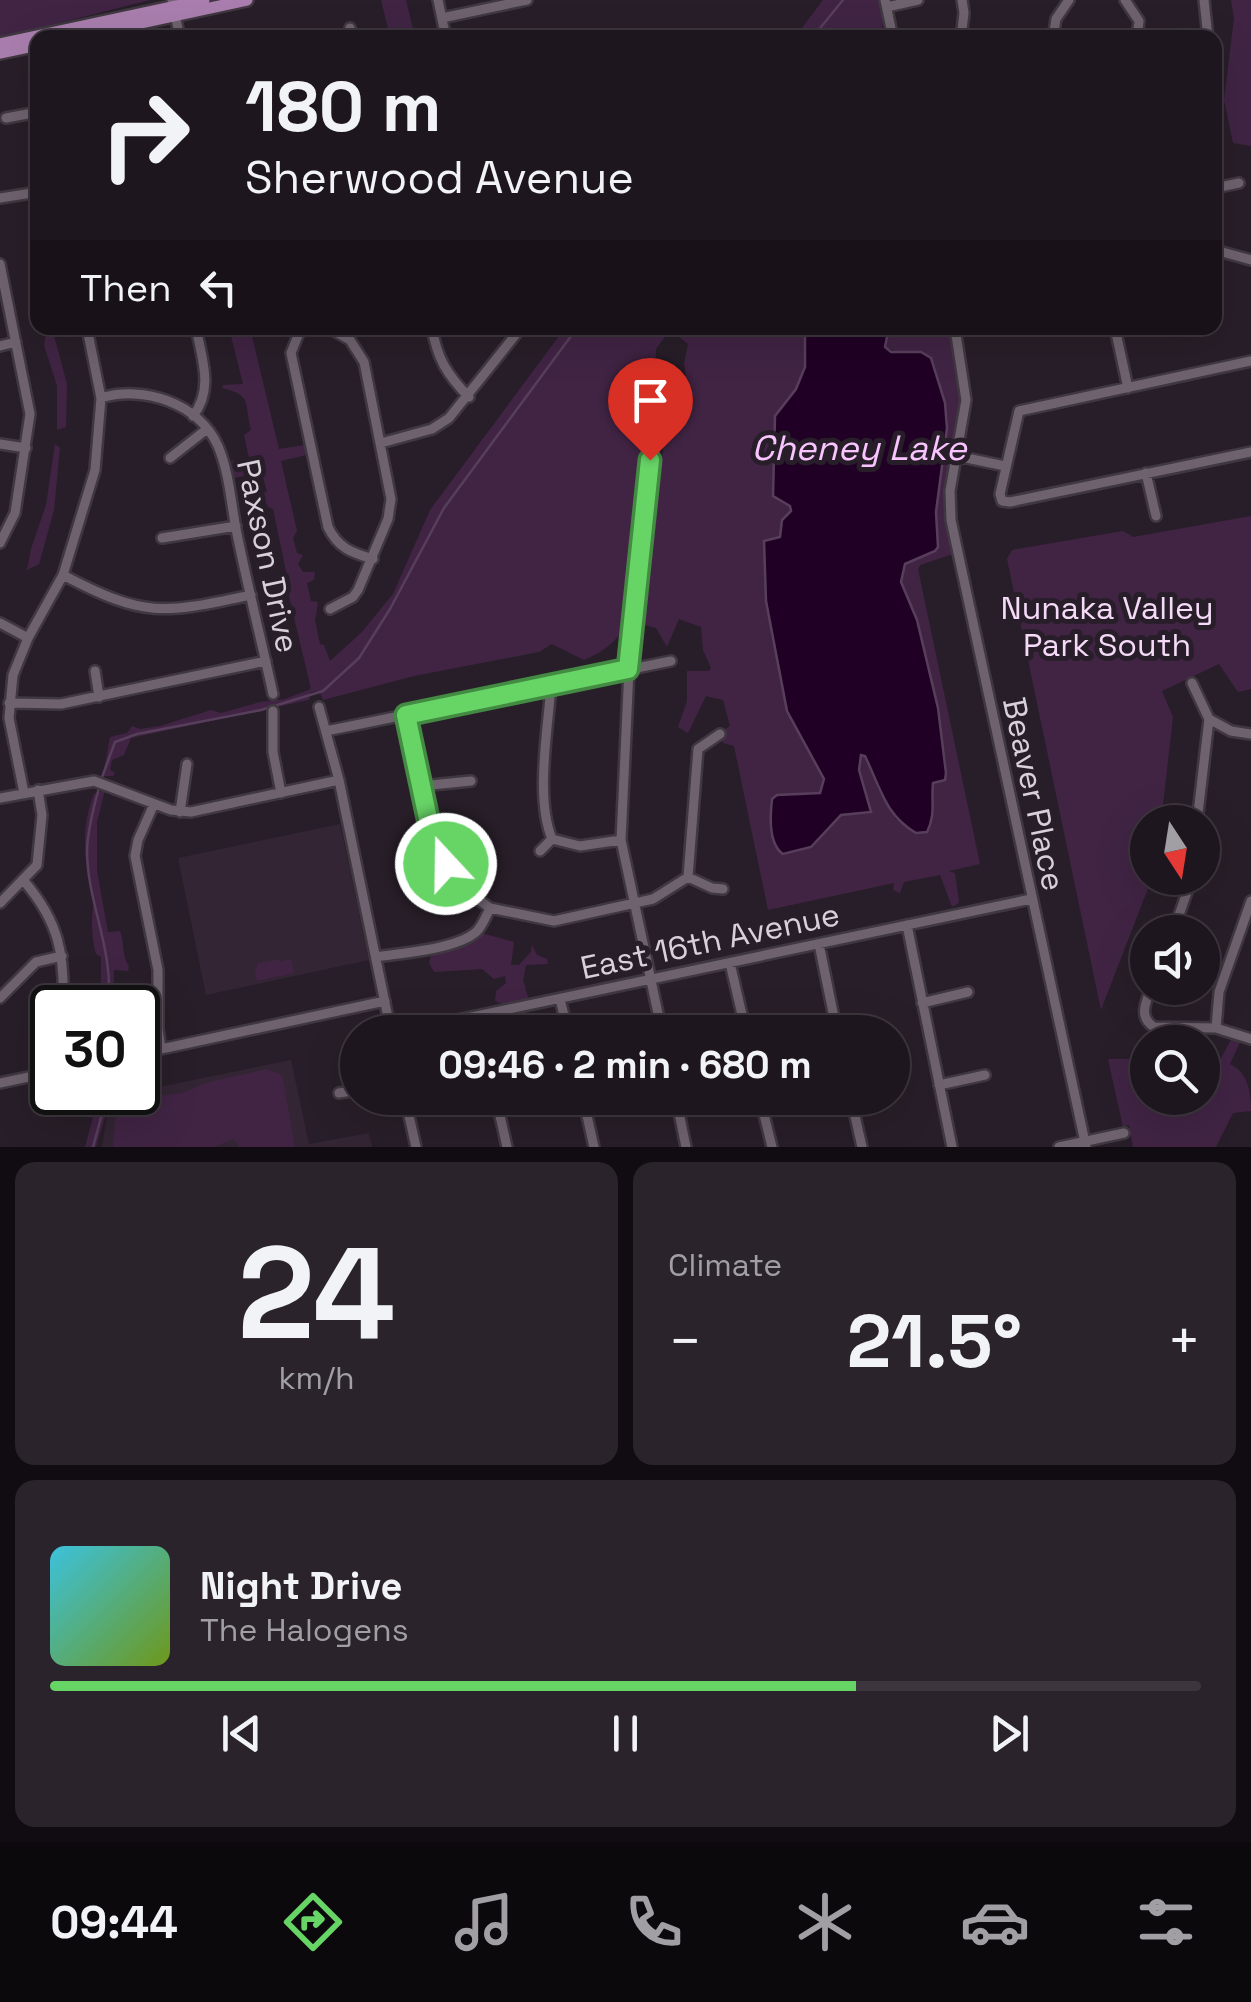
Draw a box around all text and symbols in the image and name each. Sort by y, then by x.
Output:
text: 180 m [245,62,442,151]
icon: right [80,70,210,200]
text: Sherwood Avenue [245,149,634,206]
icon: left [191,260,246,315]
text: Then [80,264,171,312]
pin [608,358,693,461]
icon: arrive [623,373,678,428]
water label: Cheney Lake [751,426,968,470]
street label: Paxson Drive [228,456,308,656]
park label: Nunaka Valley Park South [1000,588,1214,665]
street label: Beaver Place [994,694,1074,894]
north arrow [1130,805,1220,895]
map controls [1130,805,1220,1115]
position arrow [394,812,498,916]
street label: East 16th Avenue [577,894,843,988]
button: sound [1130,915,1220,1005]
speed limit sign: 30 [30,985,160,1115]
button: search [1130,1025,1220,1115]
text: 09:46 · 2 min · 680 m [438,1041,812,1089]
text: 24 [238,1210,395,1376]
text: Climate [668,1245,782,1285]
text: 21.5° [847,1293,1022,1389]
text: − [668,1306,702,1376]
text: + [1167,1306,1201,1376]
text: km/h [278,1358,355,1398]
text: Night Drive [200,1562,402,1610]
text: The Halogens [200,1610,409,1650]
icon: previous [214,1706,269,1761]
icon: pause [598,1706,653,1761]
icon: next [982,1706,1037,1761]
icon: directions [278,1887,348,1957]
icon: music [449,1887,519,1957]
icon: phone [619,1887,689,1957]
icon: climate [790,1887,860,1957]
icon: car [960,1887,1030,1957]
icon: filters [1131,1887,1201,1957]
text: 09:44 [50,1894,178,1951]

